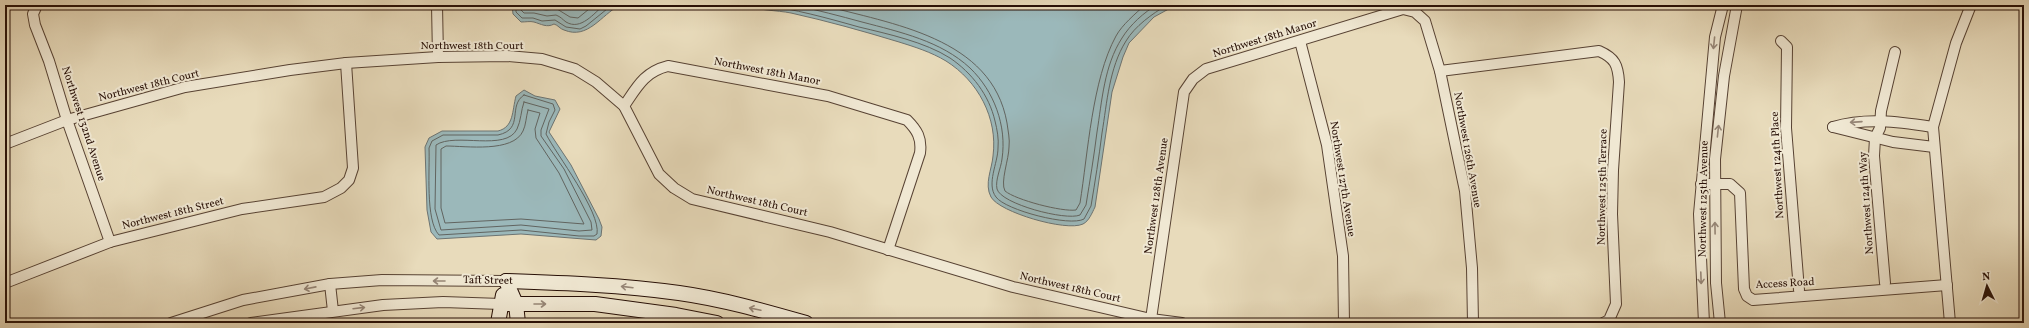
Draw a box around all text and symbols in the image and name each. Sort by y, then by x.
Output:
street label: Northwest 18th Manor [1211,16,1319,62]
one-way arrow [1711,36,1718,49]
street label: Northwest 18th Court [420,39,524,54]
street label: Northwest 18th Manor [712,54,822,90]
street label: Northwest 132nd Avenue [57,65,109,183]
street label: Northwest 18th Court [97,66,201,106]
street label: Northwest 126th Avenue [1449,91,1485,209]
street label: Northwest 124th Place [1768,111,1788,219]
one-way arrow [1850,118,1863,125]
street label: Northwest 127th Avenue [1325,120,1359,238]
one-way arrow [1714,125,1721,138]
street label: Northwest 125th Terrace [1594,129,1612,245]
street label: Northwest 128th Avenue [1141,137,1173,255]
street label: Northwest 125th Avenue [1695,140,1713,258]
street label: Northwest 124th Way [1856,151,1878,255]
street label: Northwest 18th Court [705,183,809,221]
street label: Northwest 18th Street [121,194,226,234]
one-way arrow [1711,222,1719,235]
north arrow [1967,266,2007,306]
street label: Northwest 18th Court [1018,269,1122,307]
text: N [1982,270,1991,285]
one-way arrow [1697,271,1705,284]
street label: Taft Street [463,273,513,289]
street label: Access Road [1755,275,1815,293]
one-way arrow [433,277,446,285]
one-way arrow [621,283,634,291]
one-way arrow [304,284,317,292]
one-way arrow [533,300,546,308]
one-way arrow [352,304,365,312]
one-way arrow [749,305,762,313]

